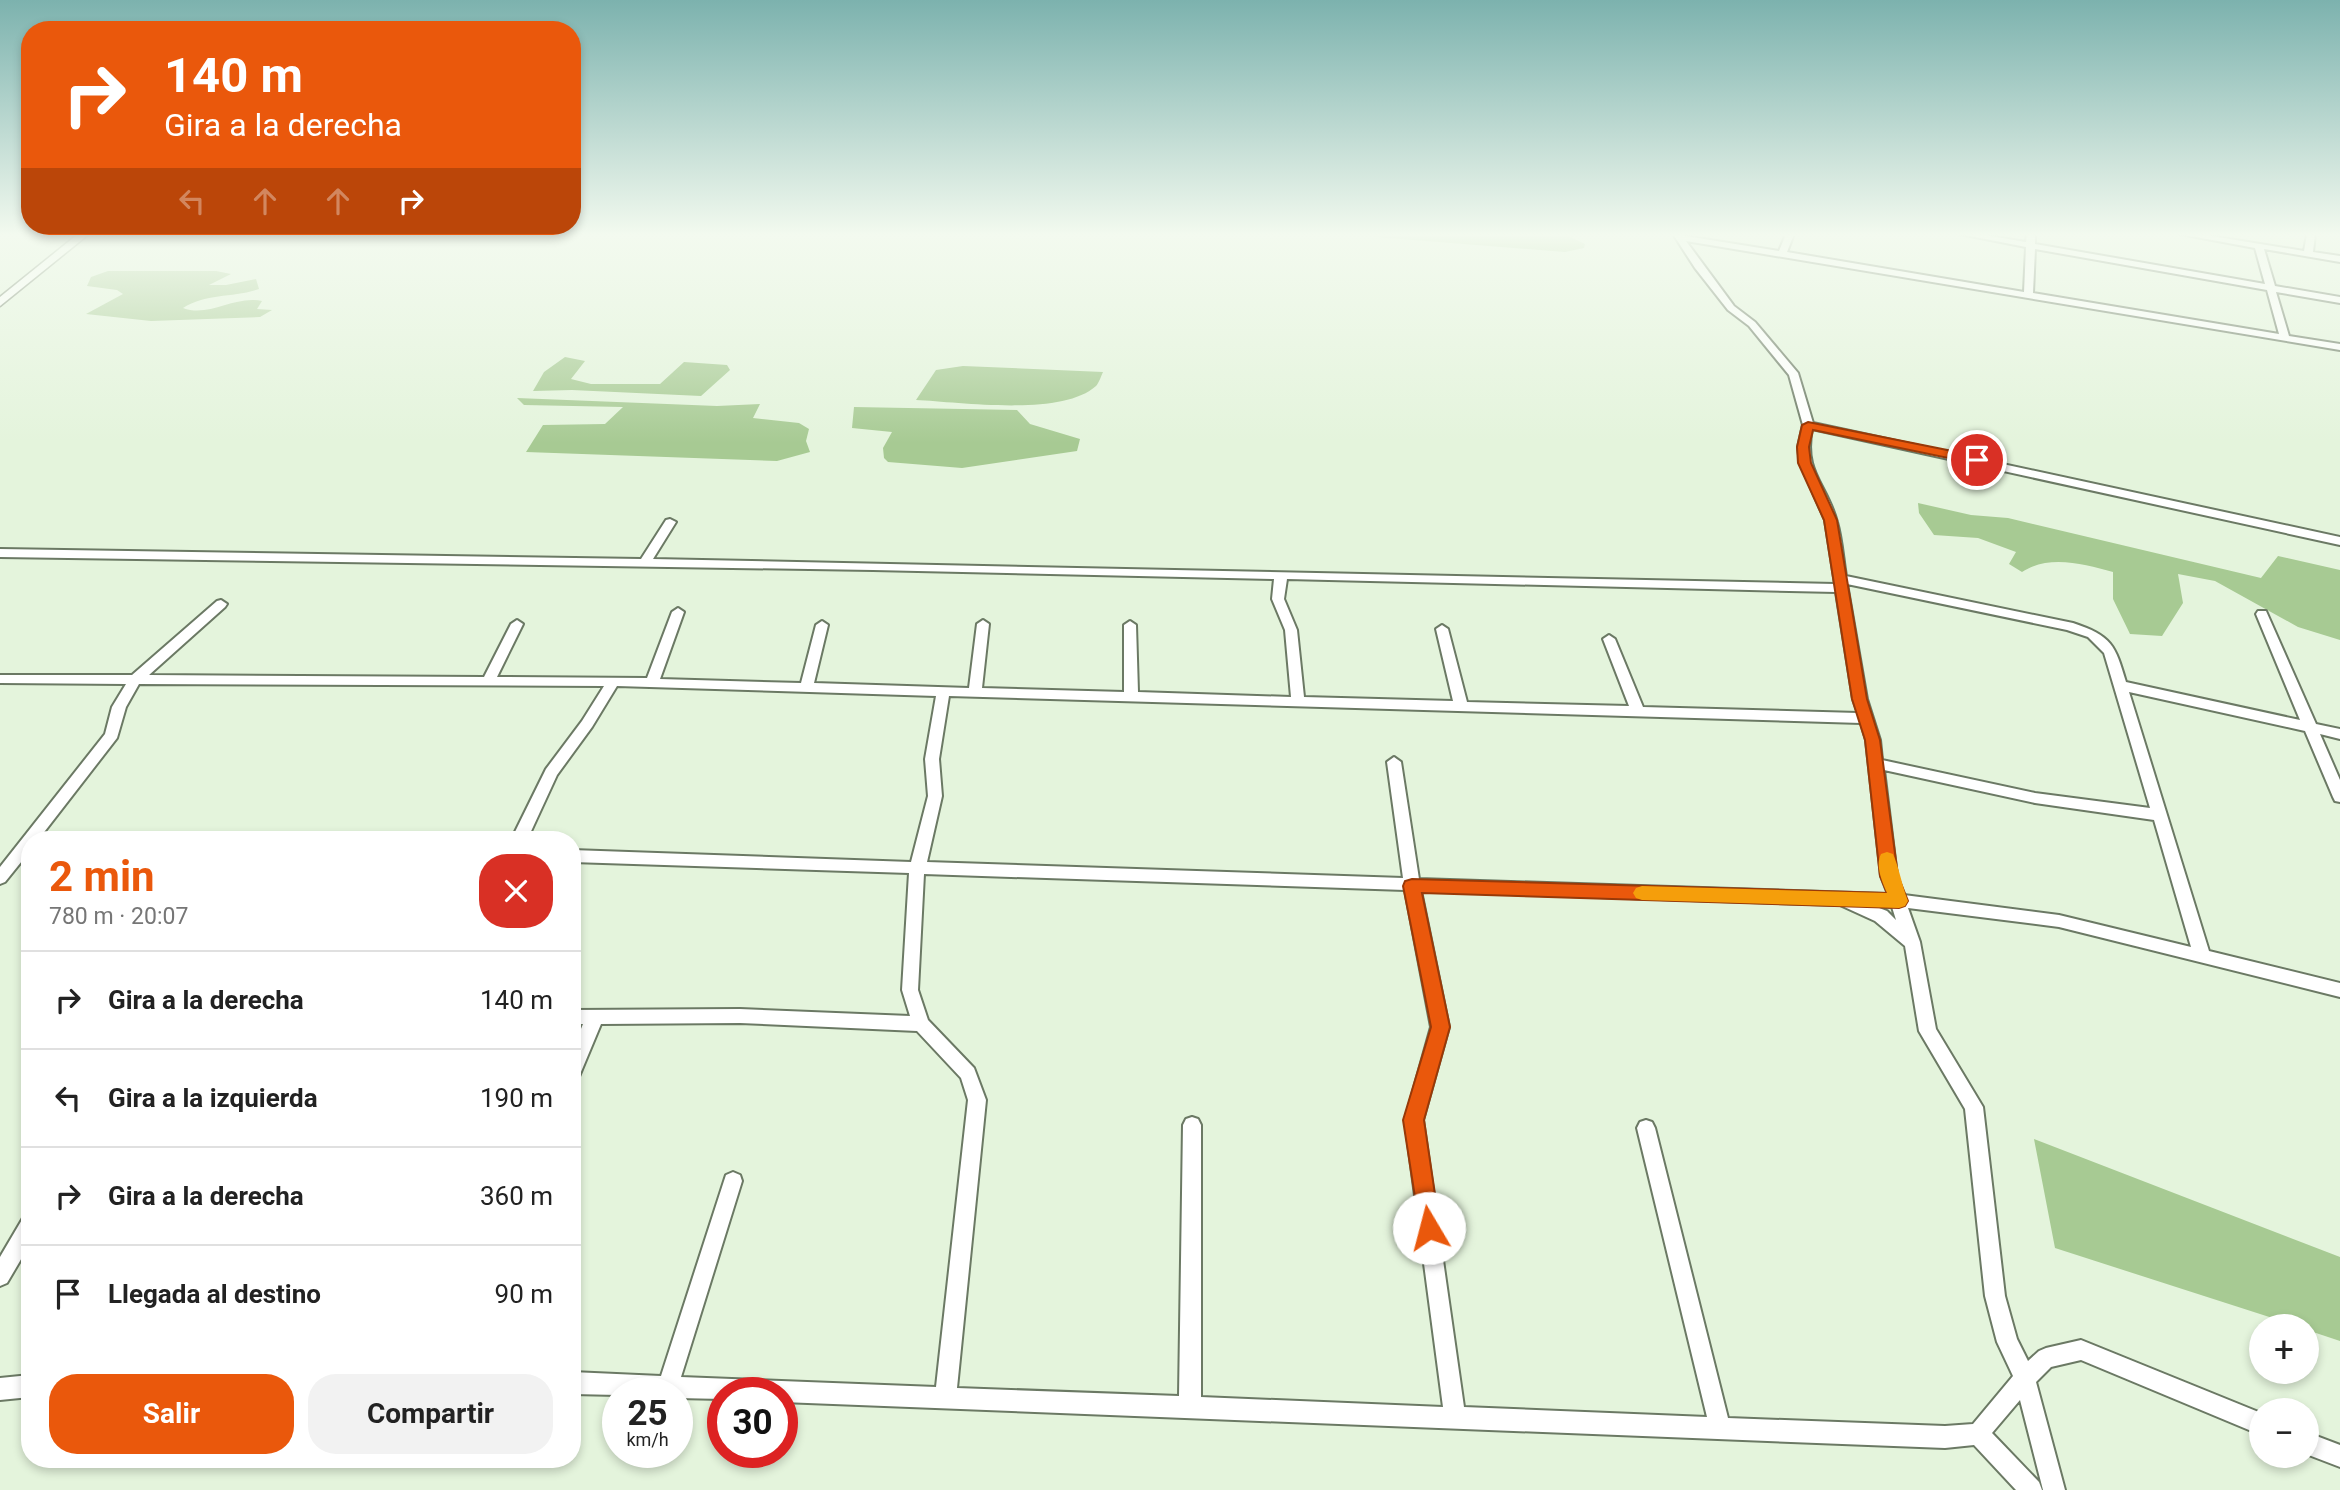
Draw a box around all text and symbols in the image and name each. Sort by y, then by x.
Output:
text: 140 m [164,47,303,104]
icon: right [49,49,140,140]
text: Gira a la derecha [164,106,402,144]
icon: left [173,182,211,220]
icon: ahead [246,182,284,220]
icon: ahead [319,182,357,220]
icon: right [392,182,430,220]
pin [1947,430,2007,490]
icon: arrive [1958,441,1996,479]
text: 2 min [49,852,155,901]
button: close [479,854,553,928]
text: 780 m · 20:07 [49,903,188,930]
icon: right [49,981,87,1019]
text: Gira a la derecha [108,985,304,1015]
text: 140 m [480,985,553,1015]
icon: left [49,1079,87,1117]
text: Gira a la izquierda [108,1083,318,1113]
text: 190 m [480,1083,553,1113]
icon: right [49,1177,87,1215]
text: Gira a la derecha [108,1181,304,1211]
text: 360 m [480,1181,553,1211]
position arrow [1392,1191,1466,1265]
icon: arrive [49,1275,87,1313]
text: Llegada al destino [108,1279,321,1309]
text: 90 m [495,1279,553,1309]
map controls [2249,1314,2319,1468]
button: + [2249,1314,2319,1384]
button: Salir [49,1374,294,1454]
button: Compartir [308,1374,553,1454]
speed limit sign: 30 [707,1377,798,1468]
text: 25 [627,1393,668,1434]
button: − [2249,1398,2319,1468]
text: km/h [626,1429,669,1450]

